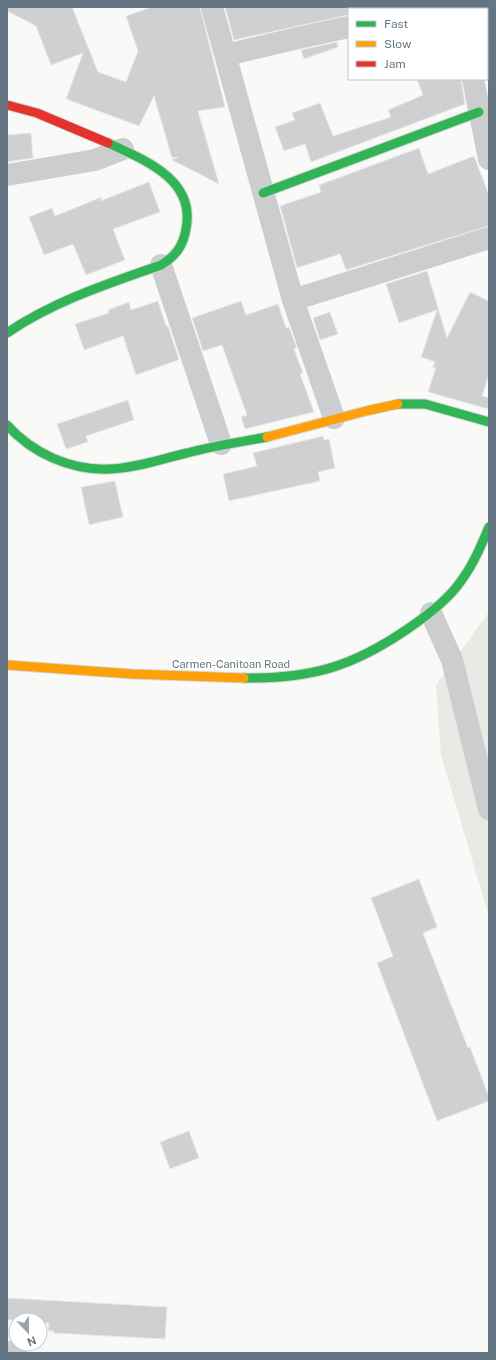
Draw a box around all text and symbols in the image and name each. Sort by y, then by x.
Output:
legend [348,8,488,80]
text: Fast [384,17,409,31]
text: Slow [384,37,412,51]
text: Jam [384,57,406,71]
street label: Carmen-Canitoan Road [172,658,290,670]
north arrow [8,1312,48,1352]
text: N [26,1334,38,1348]

